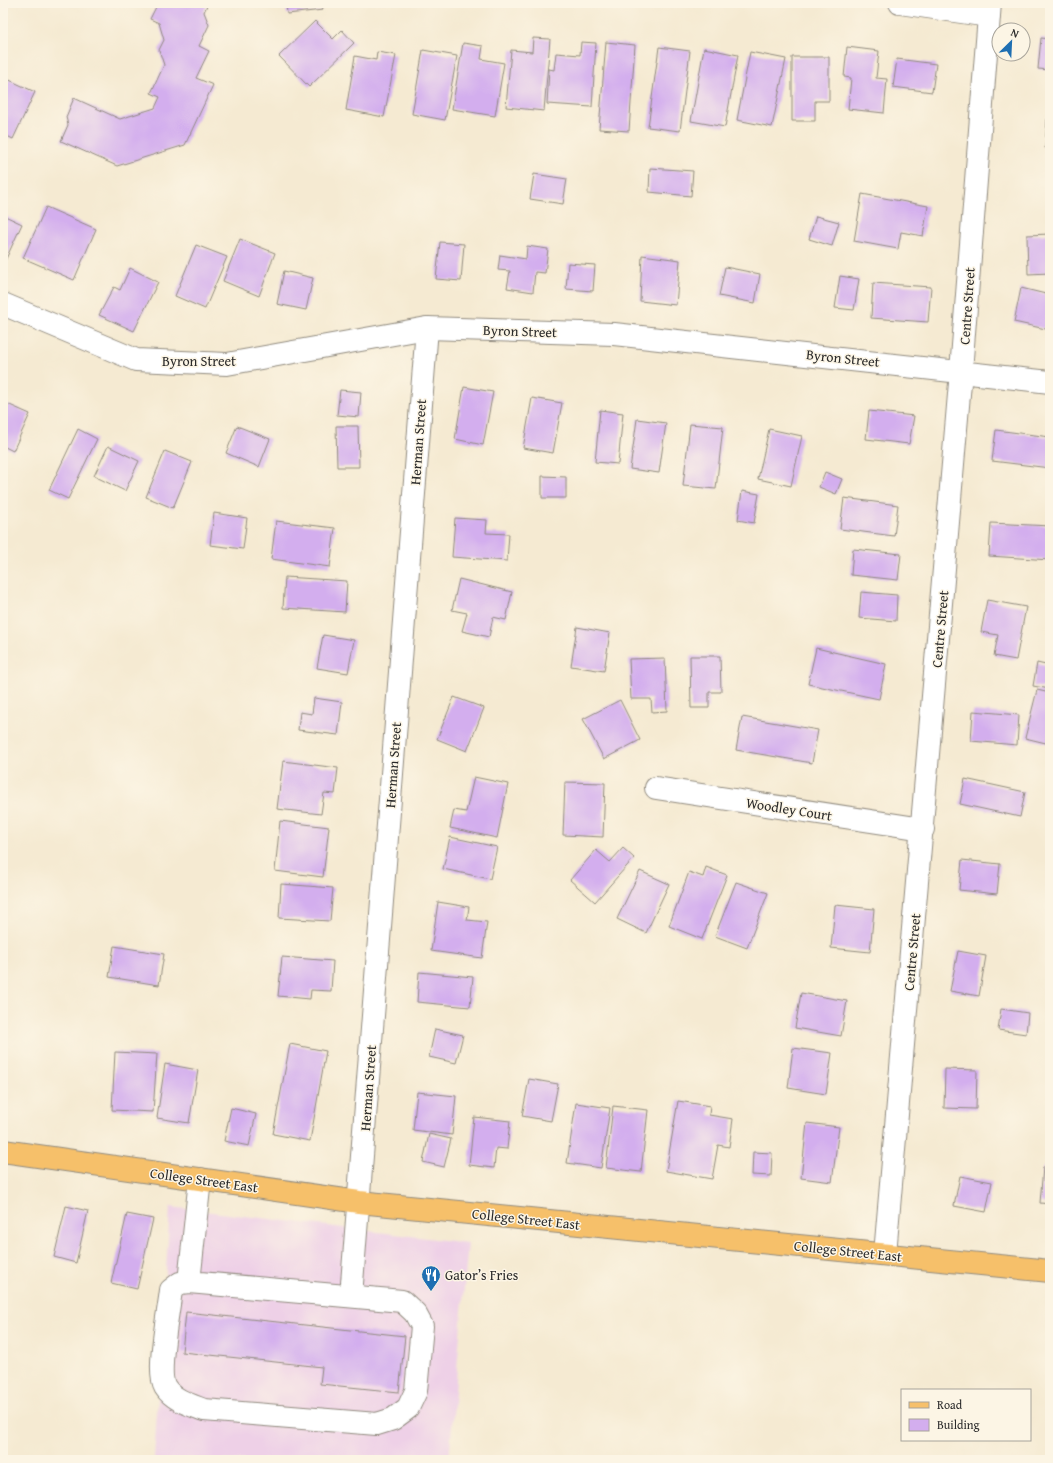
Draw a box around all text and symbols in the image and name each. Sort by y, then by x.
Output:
north arrow [991,22,1031,62]
text: N [1008,24,1022,42]
street label: Centre Street [954,267,980,345]
street label: Byron Street [483,320,557,342]
street label: Byron Street [805,344,881,372]
street label: Byron Street [162,351,236,371]
street label: Herman Street [405,398,431,486]
street label: Centre Street [927,589,953,669]
street label: Herman Street [380,721,406,809]
street label: Woodley Court [745,792,833,826]
street label: Centre Street [899,912,925,992]
street label: Herman Street [355,1044,381,1132]
street label: College Street East [149,1163,259,1197]
street label: College Street East [471,1203,581,1235]
street label: College Street East [793,1235,903,1267]
restaurant icon: Gator’s Fries [420,1264,442,1292]
place label: Gator’s Fries [445,1265,518,1285]
legend [901,1389,1031,1441]
text: Road [937,1396,963,1413]
text: Building [937,1416,980,1433]

